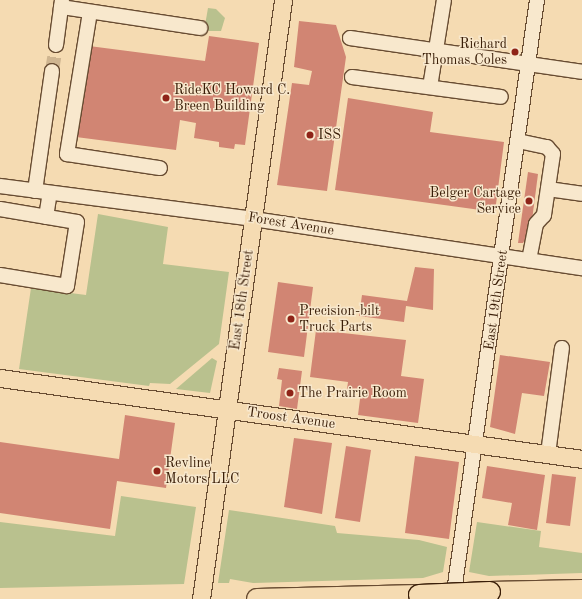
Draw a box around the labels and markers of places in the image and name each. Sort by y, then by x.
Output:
place label: Richard Thomas Coles [422,36,507,68]
marker: Richard Thomas Coles [510,47,520,57]
place label: RideKC Howard C. Breen Building [174,82,290,114]
marker: RideKC Howard C. Breen Building [161,93,171,103]
place label: ISS [318,127,341,143]
marker: ISS [305,130,315,140]
place label: Belger Cartage Service [430,185,521,218]
marker: Belger Cartage Service [524,196,534,206]
place label: Precision-bilt Truck Parts [299,303,380,336]
marker: Precision-bilt Truck Parts [286,314,296,324]
place label: The Prairie Room [298,385,407,401]
marker: The Prairie Room [285,388,295,398]
place label: Revline Motors LLC [165,455,239,488]
marker: Revline Motors LLC [152,466,162,476]

